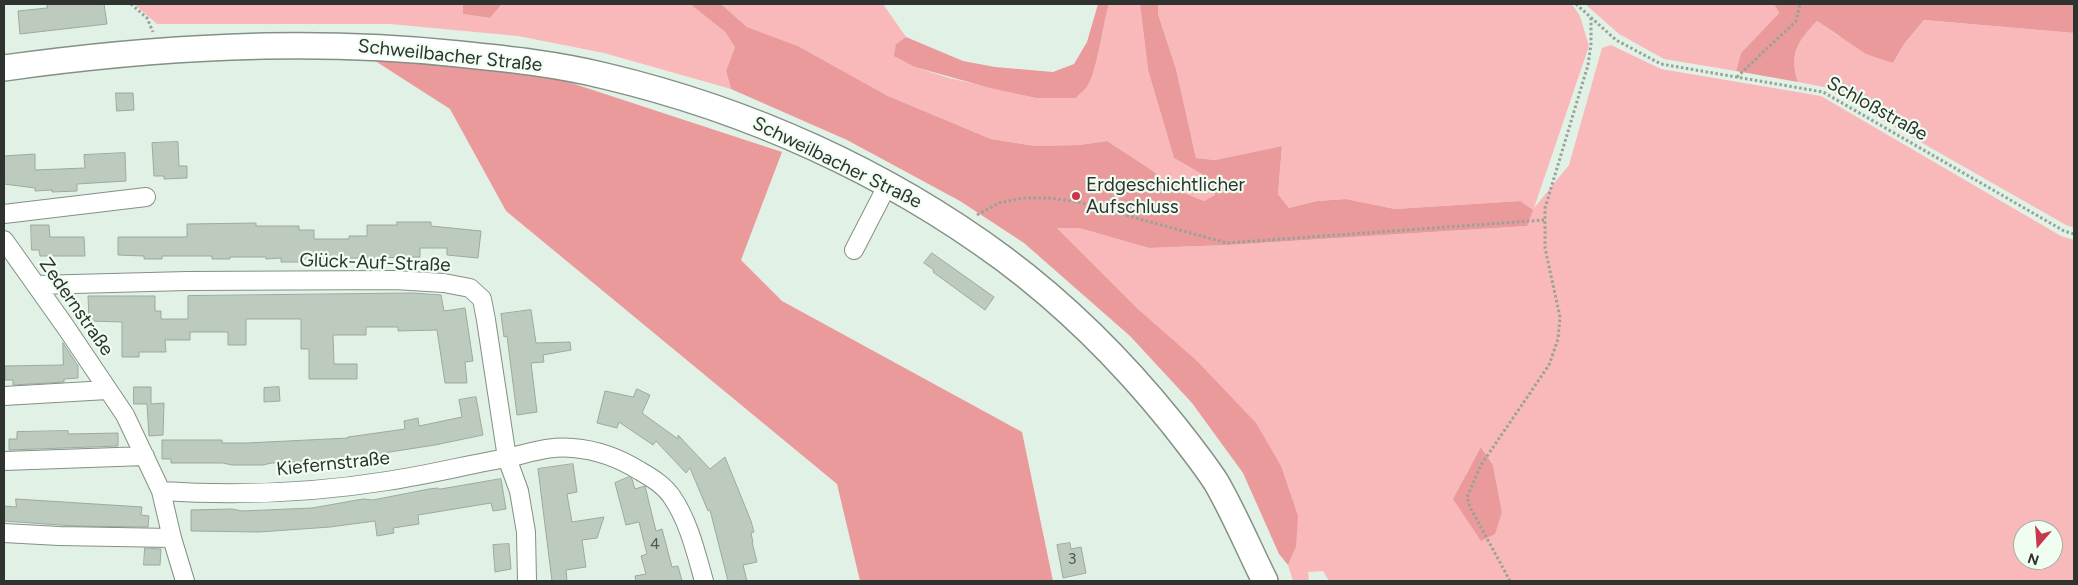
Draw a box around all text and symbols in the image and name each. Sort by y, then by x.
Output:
street label: Schweilbacher Straße [357,35,543,77]
street label: Schloßstraße [1823,72,1931,146]
street label: Schweilbacher Straße [749,112,925,214]
place label: Erdgeschichtlicher Aufschluss [1086,174,1245,218]
marker: Erdgeschichtlicher Aufschluss [1070,190,1082,202]
street label: Glück-Auf-Straße [299,249,451,277]
street label: Zedernstraße [34,254,118,360]
street label: Kiefernstraße [275,447,391,481]
north arrow [2013,520,2063,570]
house number: 4 [650,534,660,554]
house number: 3 [1068,549,1076,569]
text: N [2026,549,2041,569]

